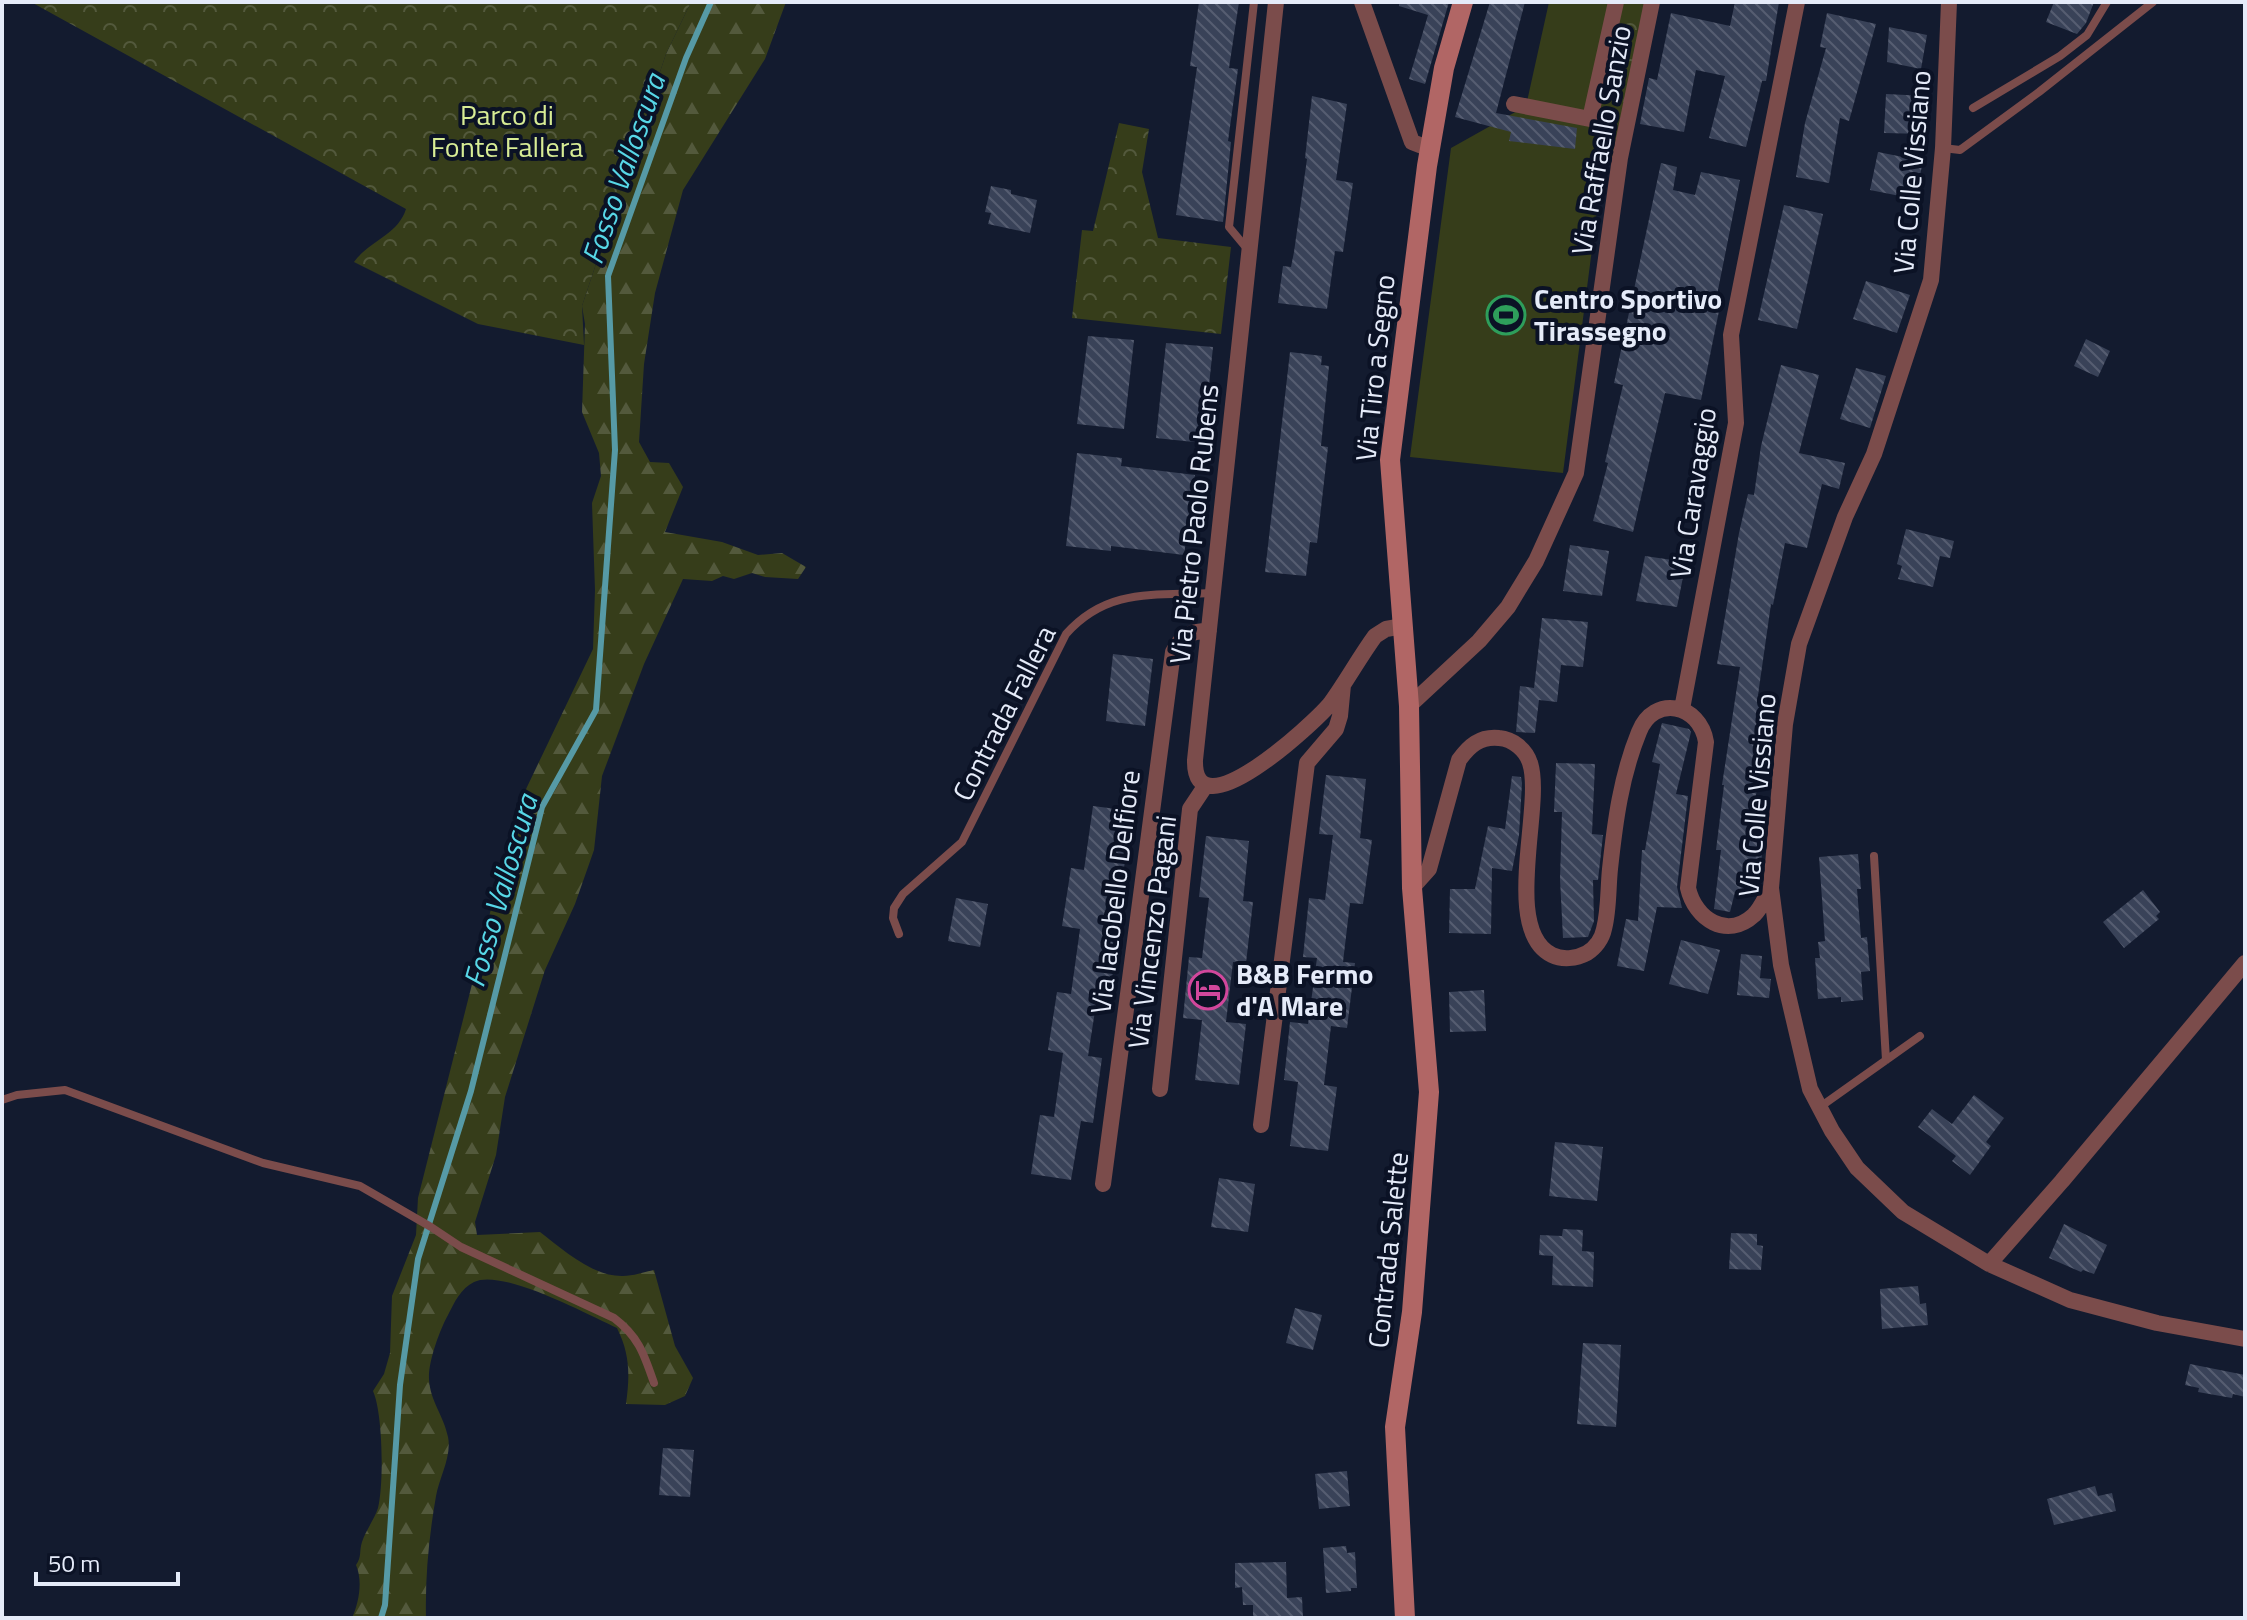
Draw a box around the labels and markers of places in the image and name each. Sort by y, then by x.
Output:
place label: Centro Sportivo Tirassegno [1534,277,1722,352]
sports icon: Centro Sportivo Tirassegno [1485,294,1527,336]
place label: B&B Fermo d'A Mare [1236,952,1373,1027]
hotel icon: B&B Fermo d'A Mare [1187,969,1229,1011]

